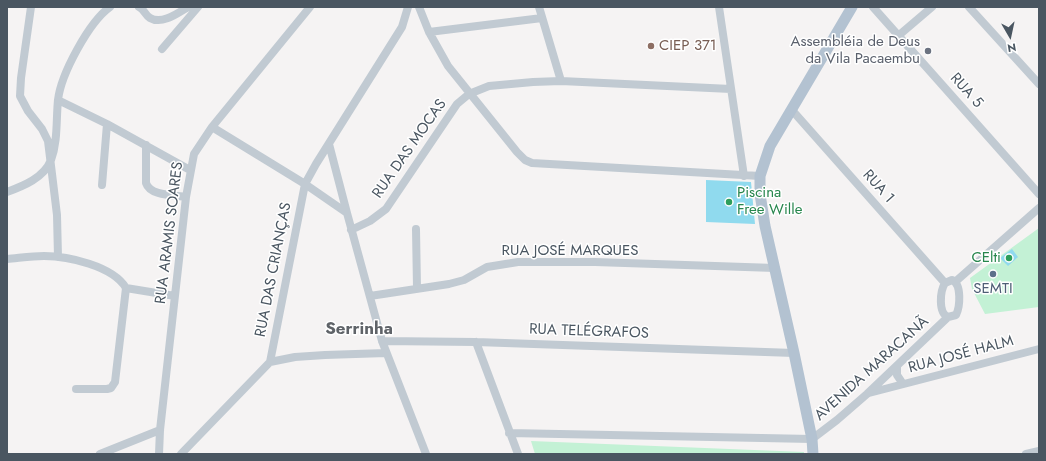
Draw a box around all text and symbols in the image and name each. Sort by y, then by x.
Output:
north arrow [990,16,1030,56]
place label: Assembléia de Deus da Vila Pacaembu [791,33,920,68]
place label: CIEP 371 [659,37,717,55]
text: N [1006,39,1017,56]
marker: CIEP 371 [646,41,656,51]
marker: Assembléia de Deus da Vila Pacaembu [923,46,933,56]
street label: RUA 5 [946,70,986,112]
street label: RUA DAS MOCAS [369,96,451,202]
street label: RUA ARAMIS SOARES [152,161,188,305]
street label: RUA 1 [858,167,898,207]
place label: Piscina Free Wille [737,184,802,219]
marker: Piscina Free Wille [724,197,734,207]
street label: RUA DAS CRIANÇAS [252,201,296,339]
street label: RUA JOSÉ MARQUES [502,242,638,260]
place label: CElti [972,249,1001,267]
marker: CElti [1004,253,1014,263]
marker: SEMTI [988,269,998,279]
place label: SEMTI [973,280,1013,298]
street label: AVENIDA MARACANÃ [811,313,933,425]
district label: Serrinha [325,320,393,340]
street label: RUA TELÉGRAFOS [529,321,649,343]
street label: RUA JOSÉ HALM [906,332,1016,378]

